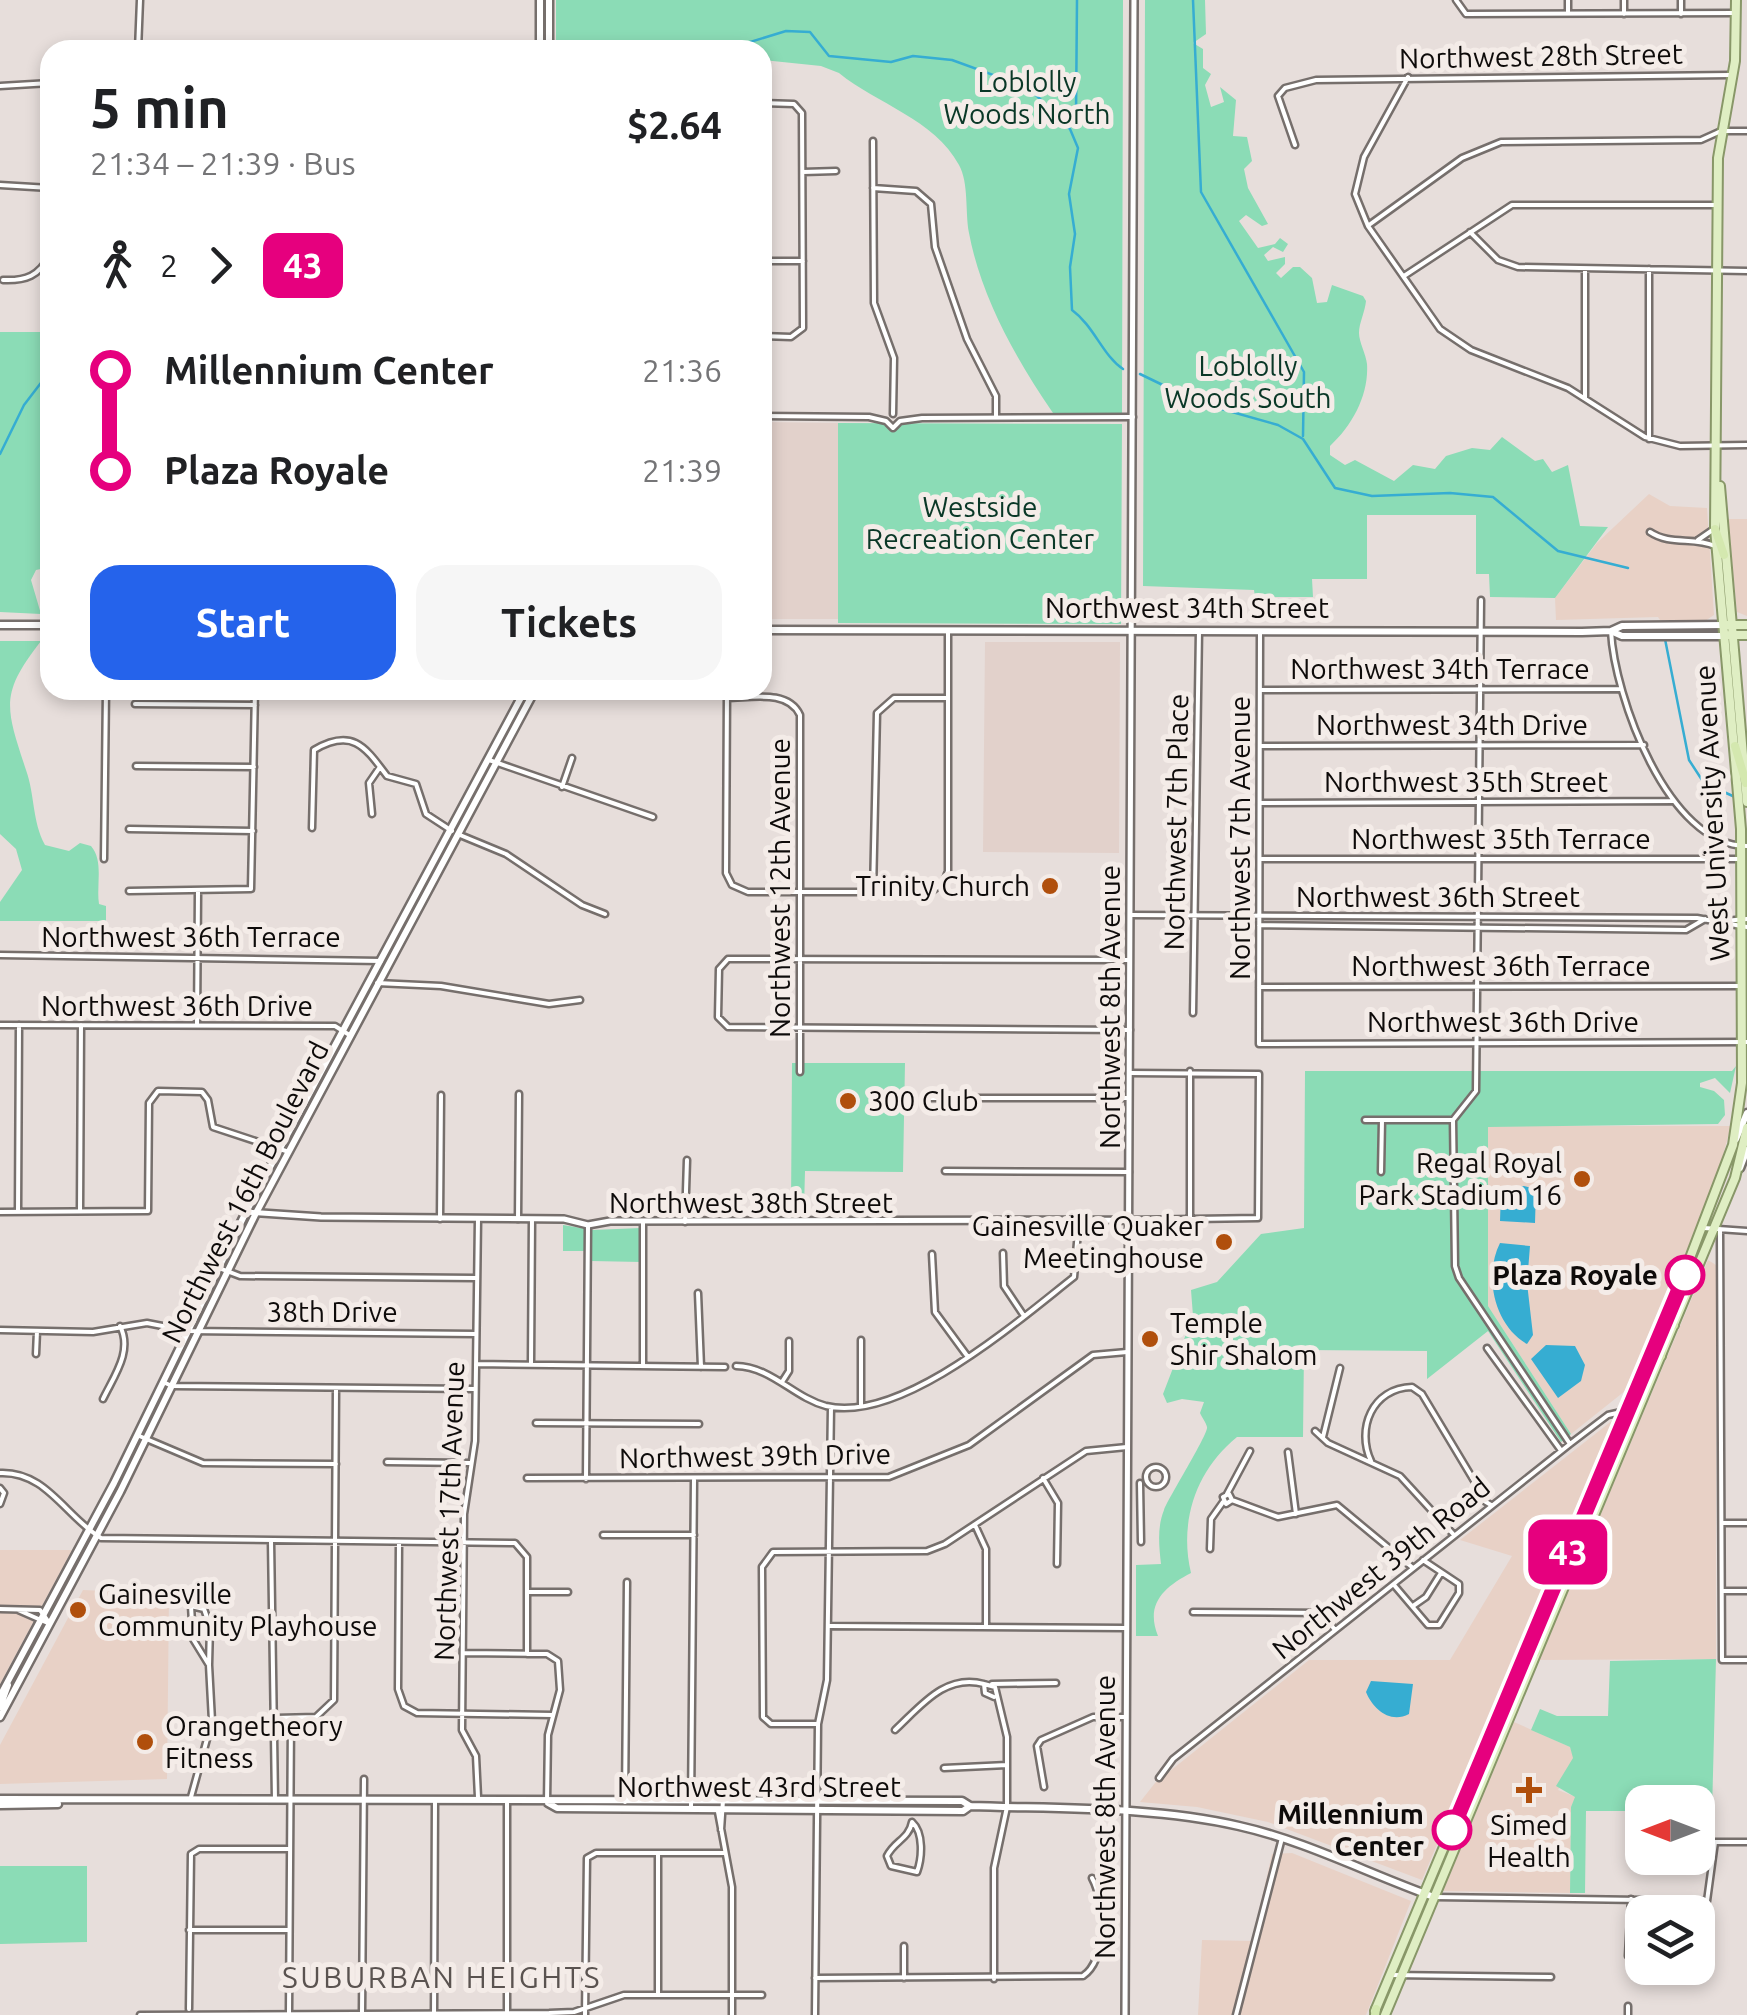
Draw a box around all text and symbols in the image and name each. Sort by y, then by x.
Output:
street label: Northwest 28th Street [1399,38,1683,73]
park label: Loblolly Woods North [943,66,1111,129]
text: 5 min [90,77,229,138]
text: $2.64 [627,104,722,146]
text: 21:34 – 21:39 · Bus [90,145,356,181]
icon: walk [90,238,145,293]
icon: forward [193,238,248,293]
text: 43 [283,245,323,285]
text: 2 [160,247,178,283]
text: Millennium Center [164,349,494,391]
park label: Loblolly Woods South [1164,350,1332,413]
text: 21:36 [642,352,722,388]
text: Plaza Royale [164,449,389,491]
text: 21:39 [642,452,722,488]
park label: Westside Recreation Center [866,491,1095,554]
button: Start [90,565,396,680]
button: Tickets [416,565,722,680]
street label: Northwest 34th Street [1045,592,1329,623]
street label: Northwest 34th Terrace [1290,653,1590,684]
street label: West University Avenue [1688,664,1735,962]
street label: Northwest 7th Place [1158,693,1193,951]
street label: Northwest 7th Avenue [1224,696,1255,980]
street label: Northwest 34th Drive [1316,709,1588,740]
street label: Northwest 12th Avenue [764,738,795,1038]
street label: Northwest 35th Street [1324,766,1608,797]
street label: Northwest 35th Terrace [1351,823,1651,854]
street label: Northwest 8th Avenue [1094,865,1125,1149]
place label: Trinity Church [856,870,1030,901]
marker: Trinity Church [1039,875,1061,897]
street label: Northwest 36th Street [1296,881,1580,912]
street label: Northwest 36th Terrace [41,921,341,952]
street label: Northwest 36th Terrace [1351,950,1651,981]
street label: Northwest 36th Drive [41,990,313,1021]
street label: Northwest 36th Drive [1367,1006,1639,1037]
street label: Northwest 16th Boulevard [155,1036,334,1347]
place label: 300 Club [868,1085,979,1116]
marker: 300 Club [837,1090,859,1112]
place label: Regal Royal Park Stadium 16 [1359,1147,1562,1210]
marker: Regal Royal Park Stadium 16 [1571,1168,1593,1190]
street label: Northwest 38th Street [609,1187,893,1218]
place label: Gainesville Quaker Meetinghouse [972,1210,1204,1273]
marker: Gainesville Quaker Meetinghouse [1213,1231,1235,1253]
marker: Plaza Royale [1666,1256,1704,1294]
place label: Plaza Royale [1492,1259,1658,1290]
street label: 38th Drive [266,1296,398,1327]
place label: Temple Shir Shalom [1170,1307,1317,1370]
marker: Temple Shir Shalom [1139,1328,1161,1350]
street label: Northwest 17th Avenue [428,1361,469,1661]
street label: Northwest 39th Drive [619,1438,891,1473]
street label: Northwest 39th Road [1266,1471,1495,1665]
line badge: 43 [1523,1520,1613,1584]
text: 43 [1548,1532,1588,1572]
place label: Gainesville Community Playhouse [98,1578,378,1641]
marker: Gainesville Community Playhouse [67,1599,89,1621]
street label: Northwest 8th Avenue [1089,1675,1120,1959]
place label: Orangetheory Fitness [165,1710,343,1773]
marker: Orangetheory Fitness [134,1731,156,1753]
street label: Northwest 43rd Street [617,1771,901,1802]
marker: Simed Health [1516,1777,1542,1803]
north arrow [1625,1785,1715,1875]
map controls [1625,1785,1715,1985]
place label: Millennium Center [1277,1798,1424,1861]
place label: Simed Health [1487,1809,1571,1872]
marker: Millennium Center [1433,1811,1471,1849]
button: layers [1625,1895,1715,1985]
district label: SUBURBAN HEIGHTS [282,1960,602,1994]

